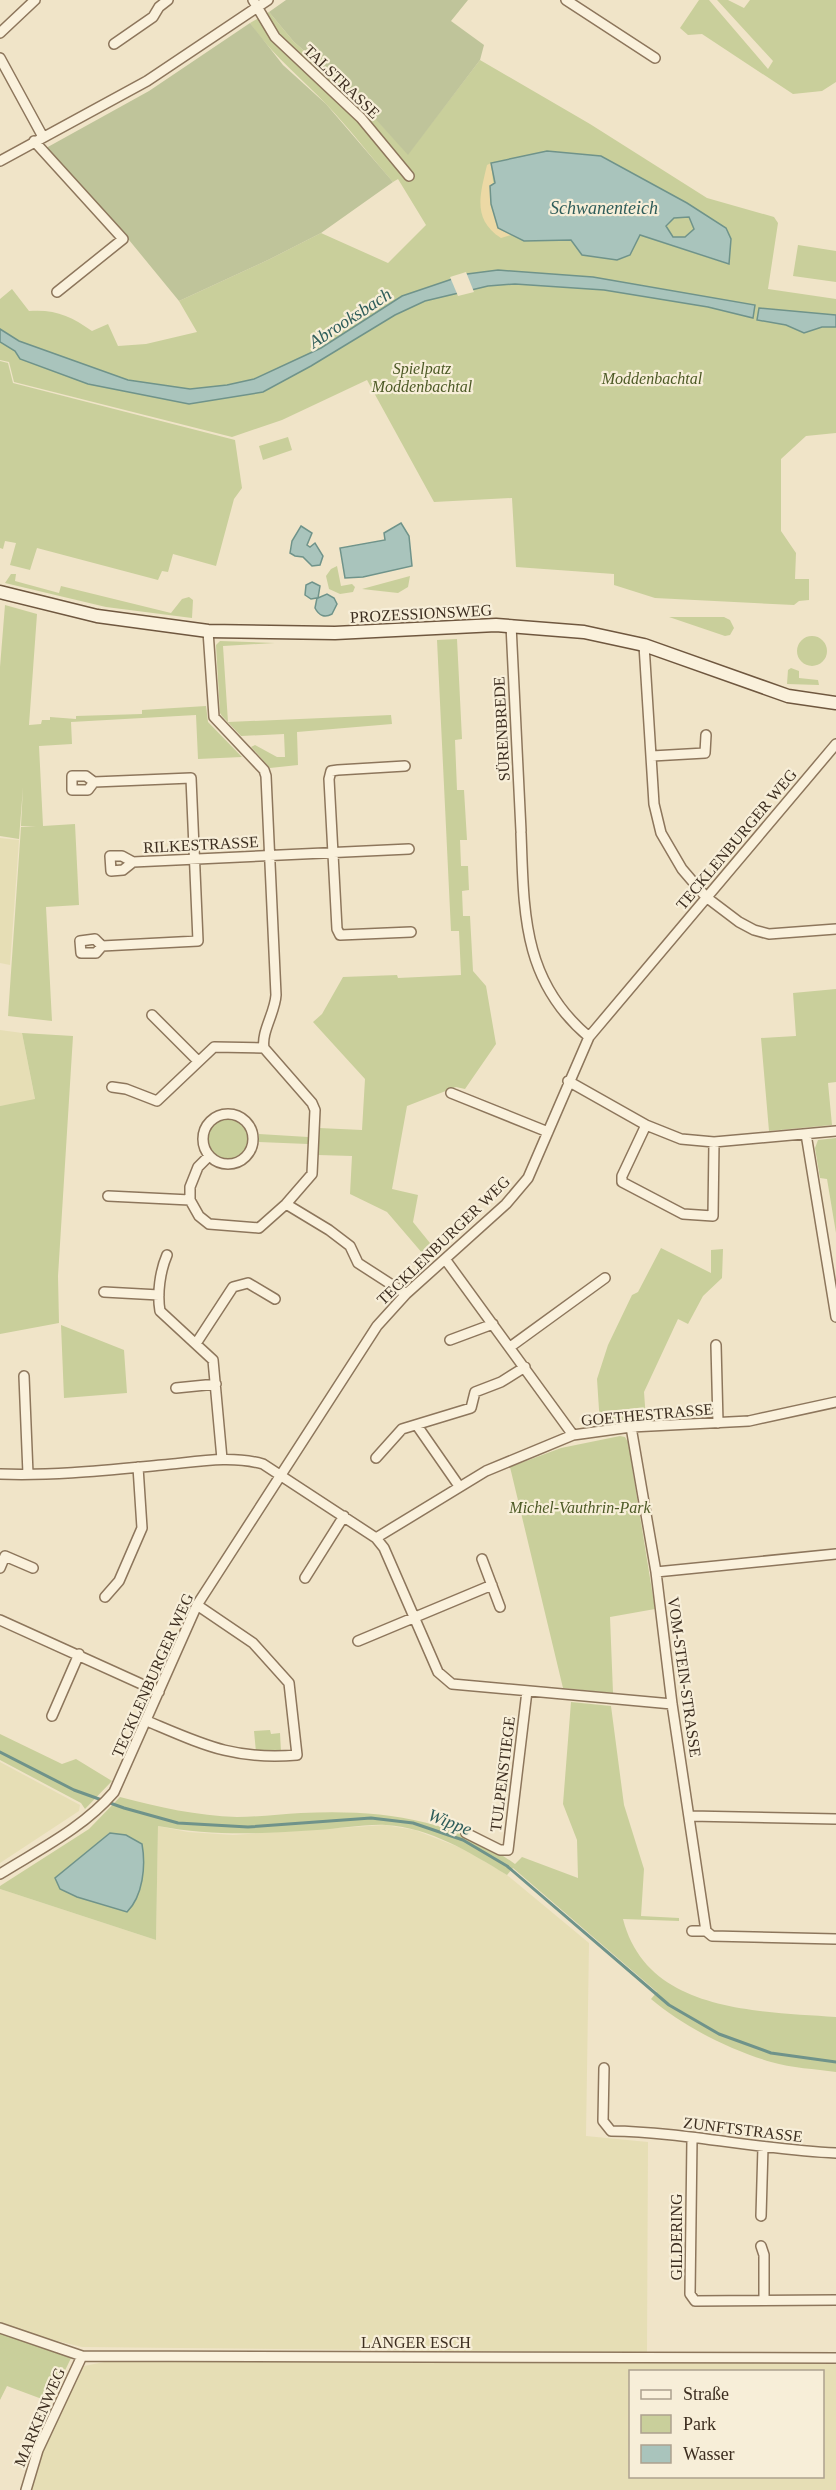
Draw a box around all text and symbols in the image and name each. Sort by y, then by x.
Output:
street label: TALSTRASSE [300,41,383,122]
water label: Schwanenteich [550,198,658,218]
water label: Abrooksbach [304,284,395,353]
park label: Spielpatz Moddenbachtal [371,360,473,395]
park label: Moddenbachtal [601,370,703,387]
street label: PROZESSIONSWEG [350,601,493,626]
street label: SÜRENBREDE [490,676,513,782]
street label: TECKLENBURGER WEG [673,765,800,913]
street label: RILKESTRASSE [143,833,259,856]
street label: TECKLENBURGER WEG [373,1172,514,1308]
street label: GOETHESTRASSE [580,1400,714,1429]
park label: Michel-Vauthrin-Park [508,1499,652,1516]
street label: TECKLENBURGER WEG [109,1590,197,1760]
street label: VOM-STEIN-STRASSE [665,1596,704,1758]
street label: TULPENSTIEGE [487,1715,518,1833]
water label: Wippe [425,1805,475,1839]
street label: ZUNFTSTRASSE [682,2114,804,2145]
street label: GILDERING [668,2193,685,2281]
street label: LANGER ESCH [361,2334,471,2351]
street label: MARKENWEG [11,2365,68,2469]
legend [629,2370,824,2478]
text: Straße [683,2384,729,2404]
text: Park [683,2414,716,2434]
text: Wasser [683,2444,735,2464]

